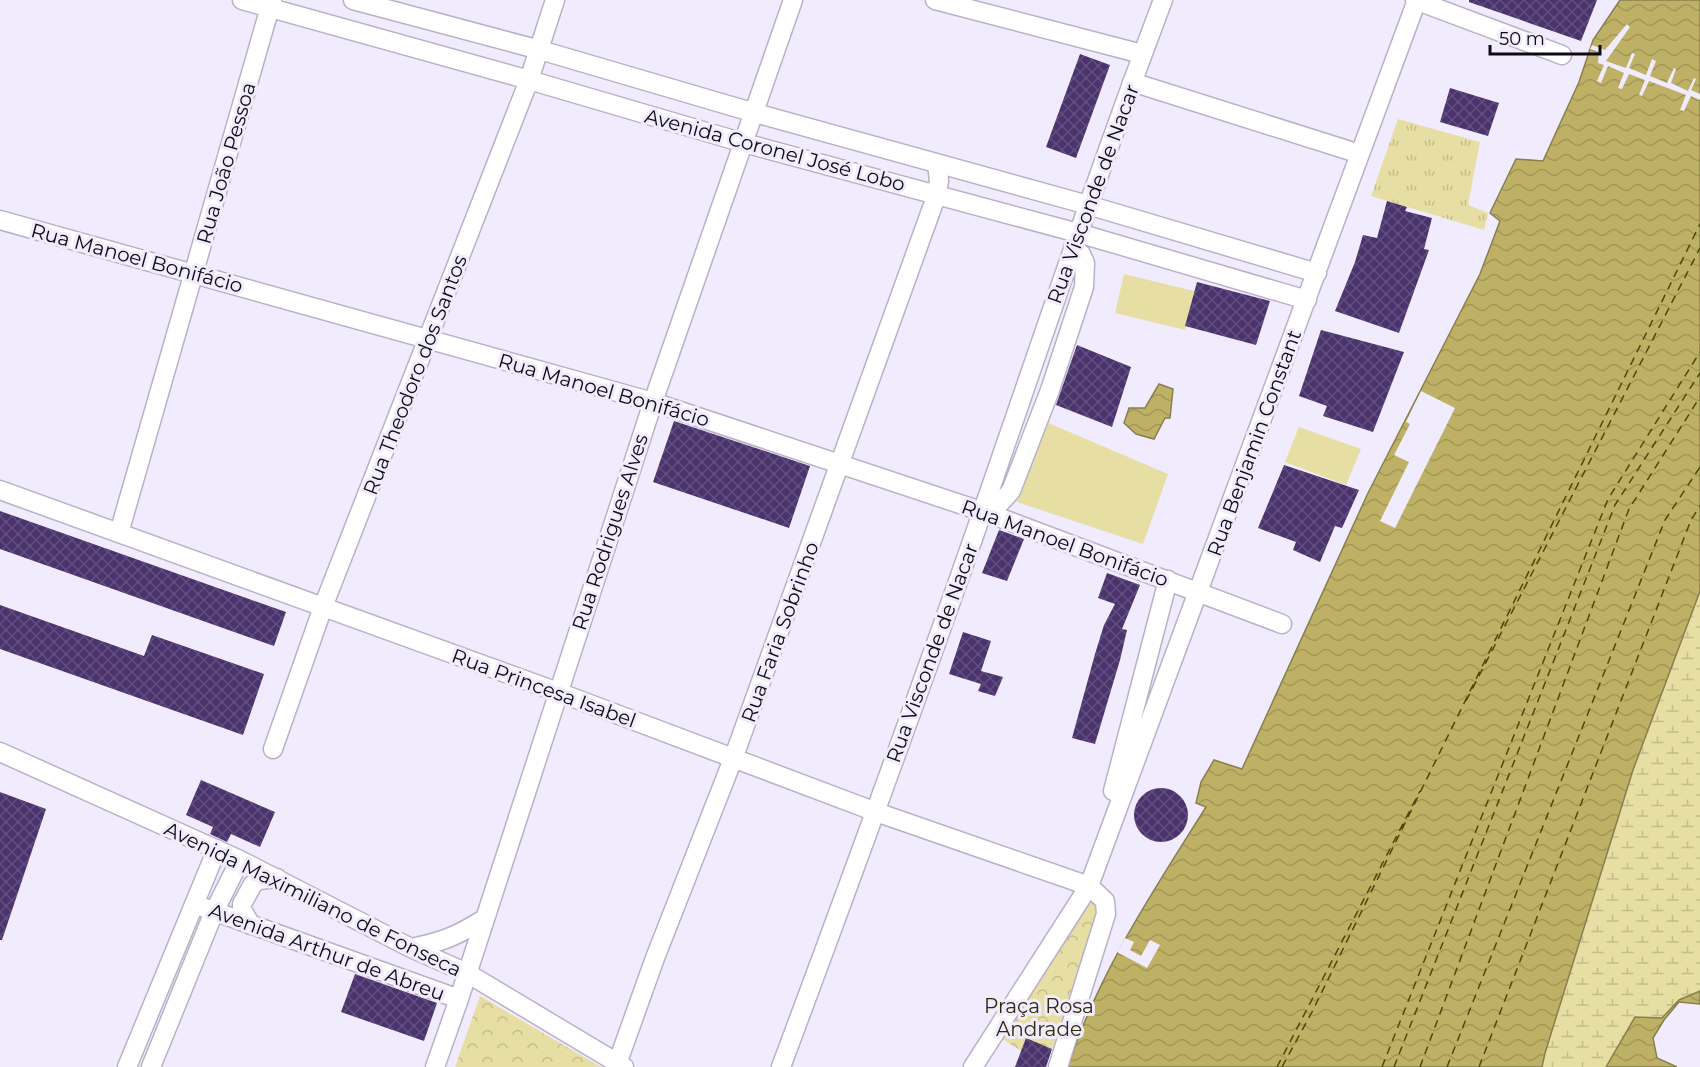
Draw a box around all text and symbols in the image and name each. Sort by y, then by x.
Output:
scale bar [1490,18,1600,56]
text: 50 m [1499,28,1545,50]
street label: Rua João Pessoa [191,79,261,247]
street label: Rua Visconde de Nacar [1042,81,1144,307]
street label: Avenida Coronel José Lobo [642,104,908,196]
street label: Rua Manoel Bonifácio [28,218,246,298]
street label: Rua Theodoro dos Santos [358,251,472,498]
street label: Rua Benjamin Constant [1202,327,1306,559]
street label: Rua Manoel Bonifácio [496,348,712,432]
street label: Rua Rodrigues Alves [567,431,653,633]
street label: Rua Manoel Bonifácio [958,494,1172,592]
street label: Rua Faria Sobrinho [736,538,824,726]
street label: Rua Visconde de Nacar [881,540,983,766]
street label: Rua Princesa Isabel [449,644,639,732]
street label: Avenida Maximiliano de Fonseca [161,816,465,982]
street label: Avenida Arthur de Abreu [206,898,448,1006]
park label: Praça Rosa Andrade [984,994,1094,1041]

